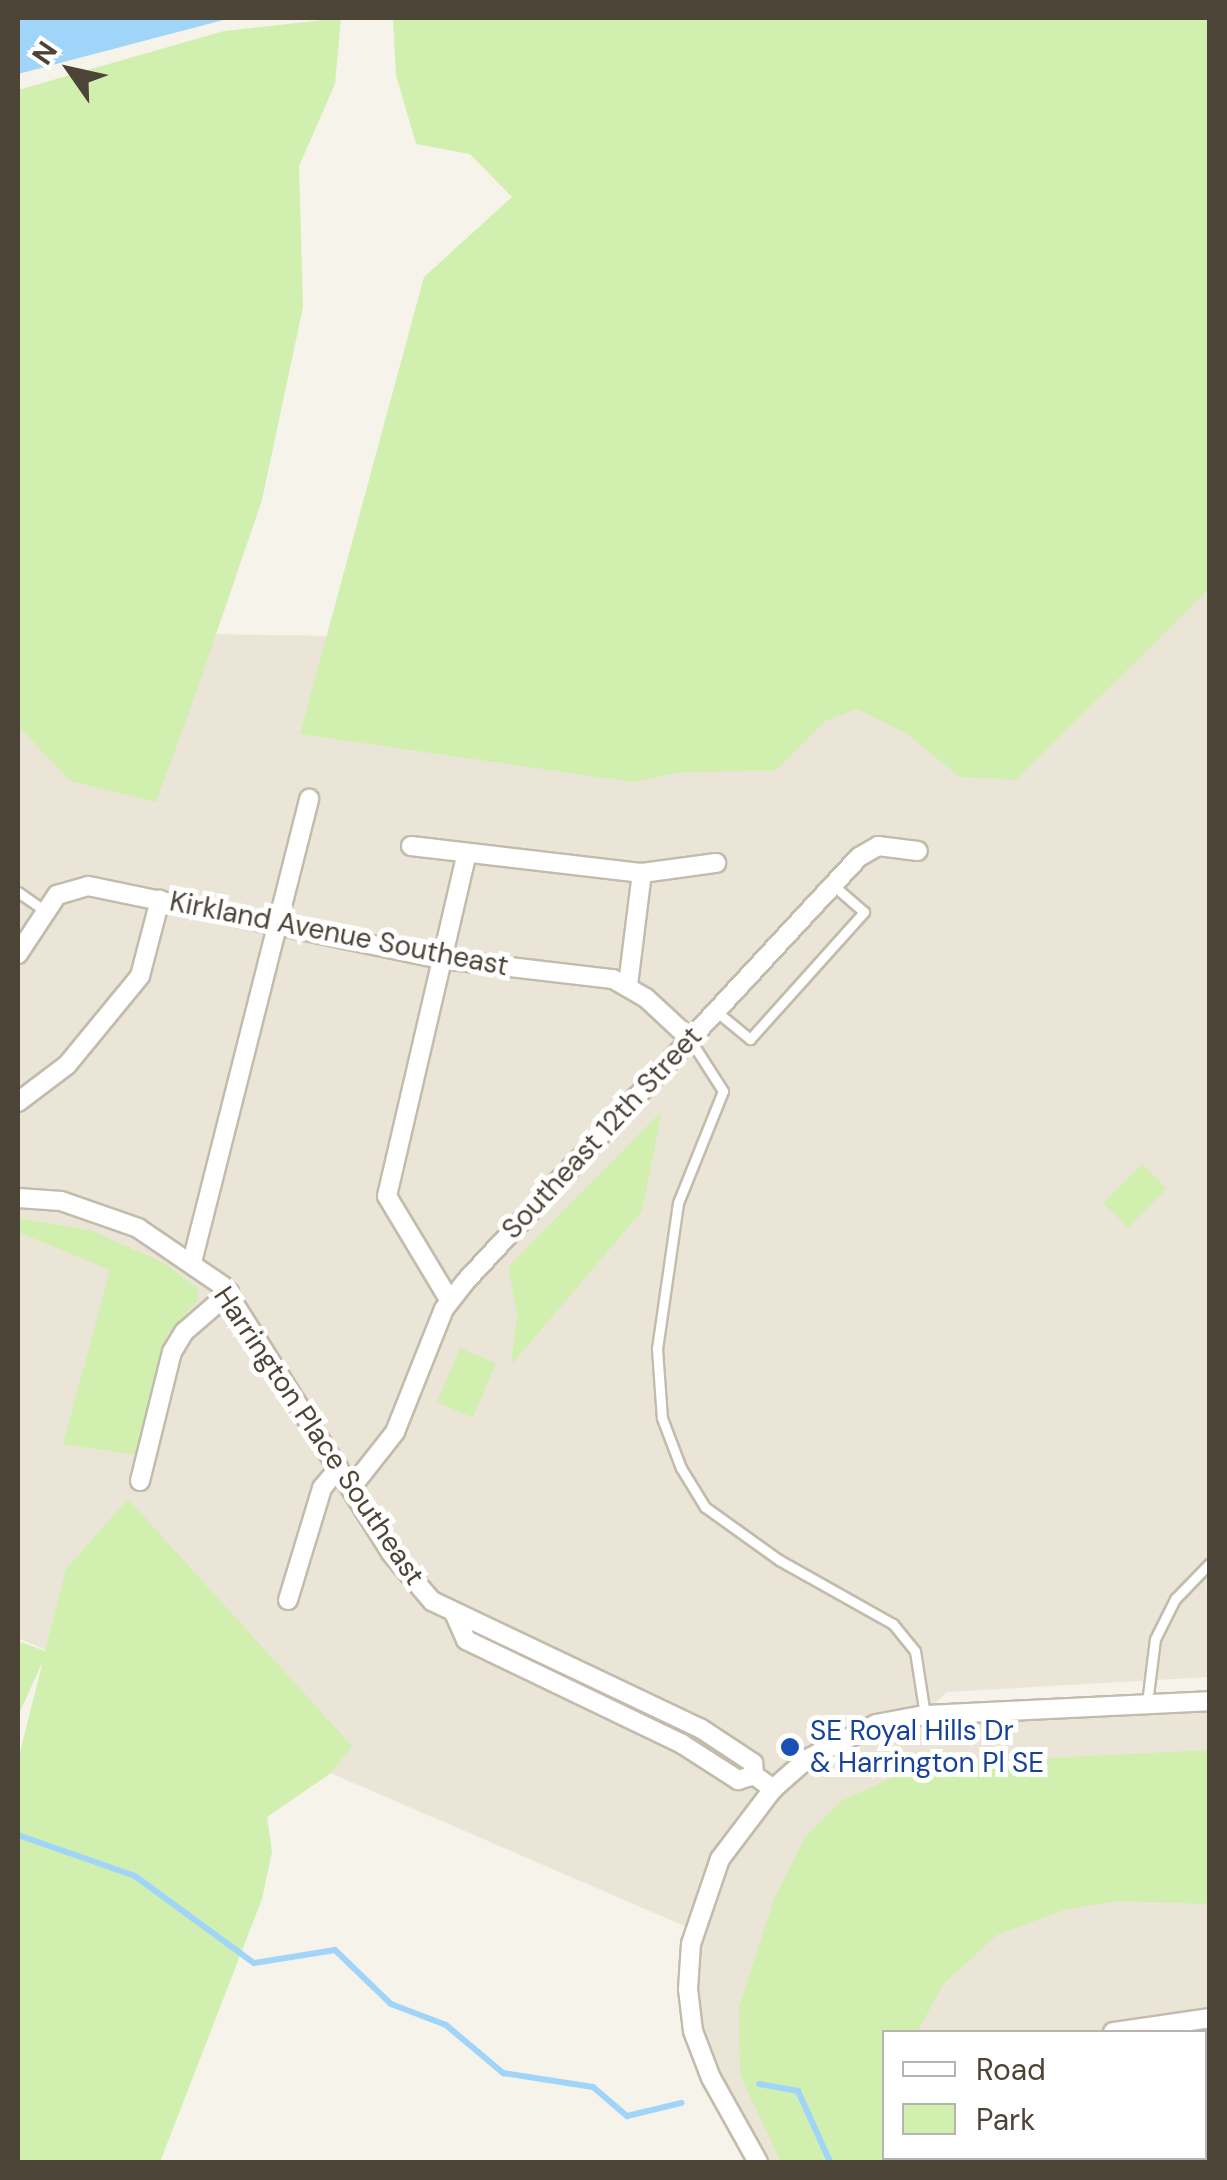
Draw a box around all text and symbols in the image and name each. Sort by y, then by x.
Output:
north arrow [20,20,120,120]
text: N [24,34,66,72]
street label: Kirkland Avenue Southeast [167,885,511,983]
street label: Southeast 12th Street [495,1020,709,1246]
street label: Harrington Place Southeast [206,1280,432,1592]
place label: SE Royal Hills Dr & Harrington Pl SE [810,1714,1044,1780]
marker: SE Royal Hills Dr & Harrington Pl SE [779,1736,801,1758]
legend [882,2030,1207,2160]
text: Road [976,2050,1046,2089]
text: Park [976,2100,1035,2139]

